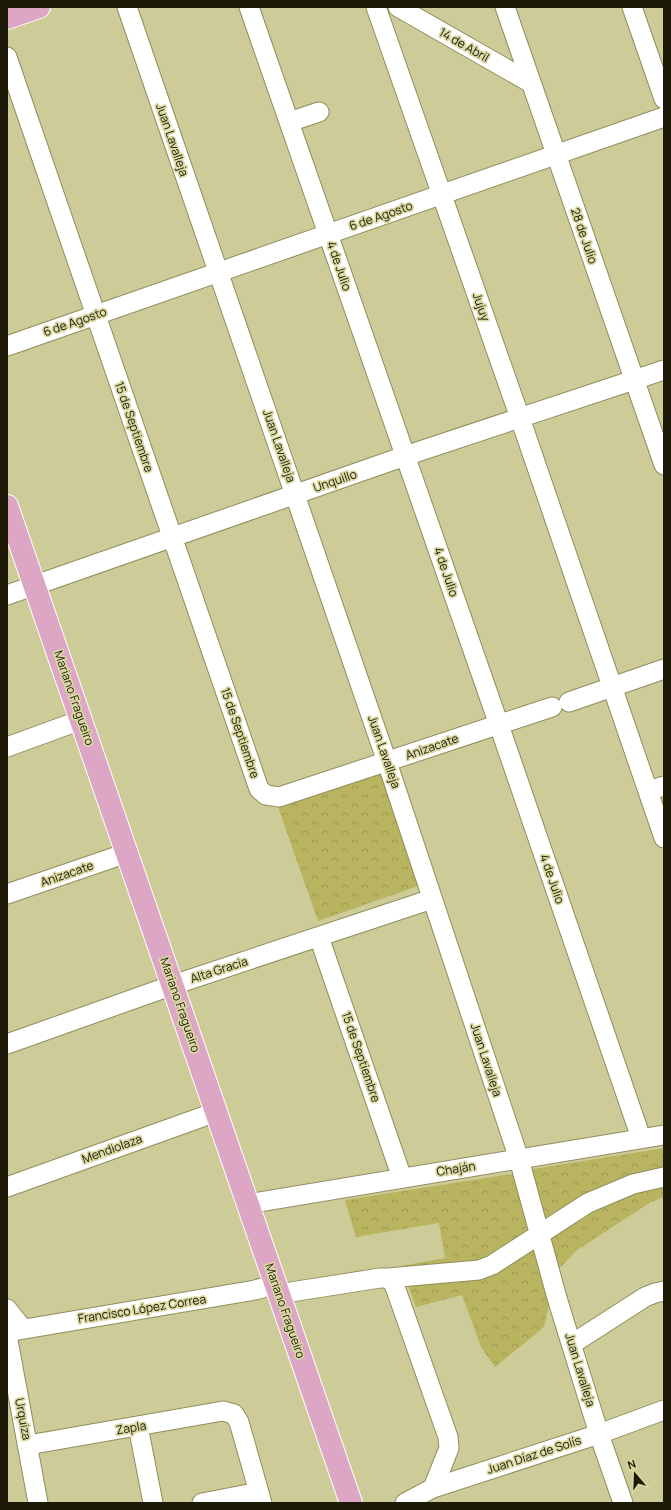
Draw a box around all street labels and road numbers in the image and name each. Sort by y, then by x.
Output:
street label: 14 de Abril [436,23,492,66]
street label: Juan Lavalleja [152,101,193,179]
street label: 6 de Agosto [347,197,415,234]
street label: 28 de Julio [567,206,602,266]
street label: 4 de Julio [323,239,356,293]
street label: Jujuy [469,290,494,324]
street label: 6 de Agosto [41,303,109,340]
street label: 15 de Septiembre [111,379,158,474]
street label: Juan Lavalleja [259,407,300,485]
street label: Unquillo [311,465,359,496]
street label: 4 de Julio [430,545,463,599]
street label: Mariano Fragueiro [50,648,99,748]
street label: 15 de Septiembre [217,685,264,780]
street label: Juan Lavalleja [364,713,405,791]
street label: Anizacate [403,730,461,764]
street label: 4 de Julio [536,852,569,906]
street label: Anizacate [38,857,96,891]
street label: Alta Gracia [188,952,250,987]
street label: Mariano Fragueiro [156,955,205,1055]
street label: 15 de Septiembre [338,1009,385,1104]
street label: Juan Lavalleja [467,1021,506,1099]
street label: Mendiolaza [79,1130,144,1167]
street label: Chaján [435,1157,477,1180]
street label: Mariano Fragueiro [261,1261,310,1361]
street label: Francisco López Correa [77,1290,207,1327]
street label: Juan Lavalleja [561,1331,600,1409]
street label: Urquiza [11,1396,36,1441]
street label: Zapla [114,1416,147,1439]
street label: Juan Díaz de Solís [485,1431,583,1478]

